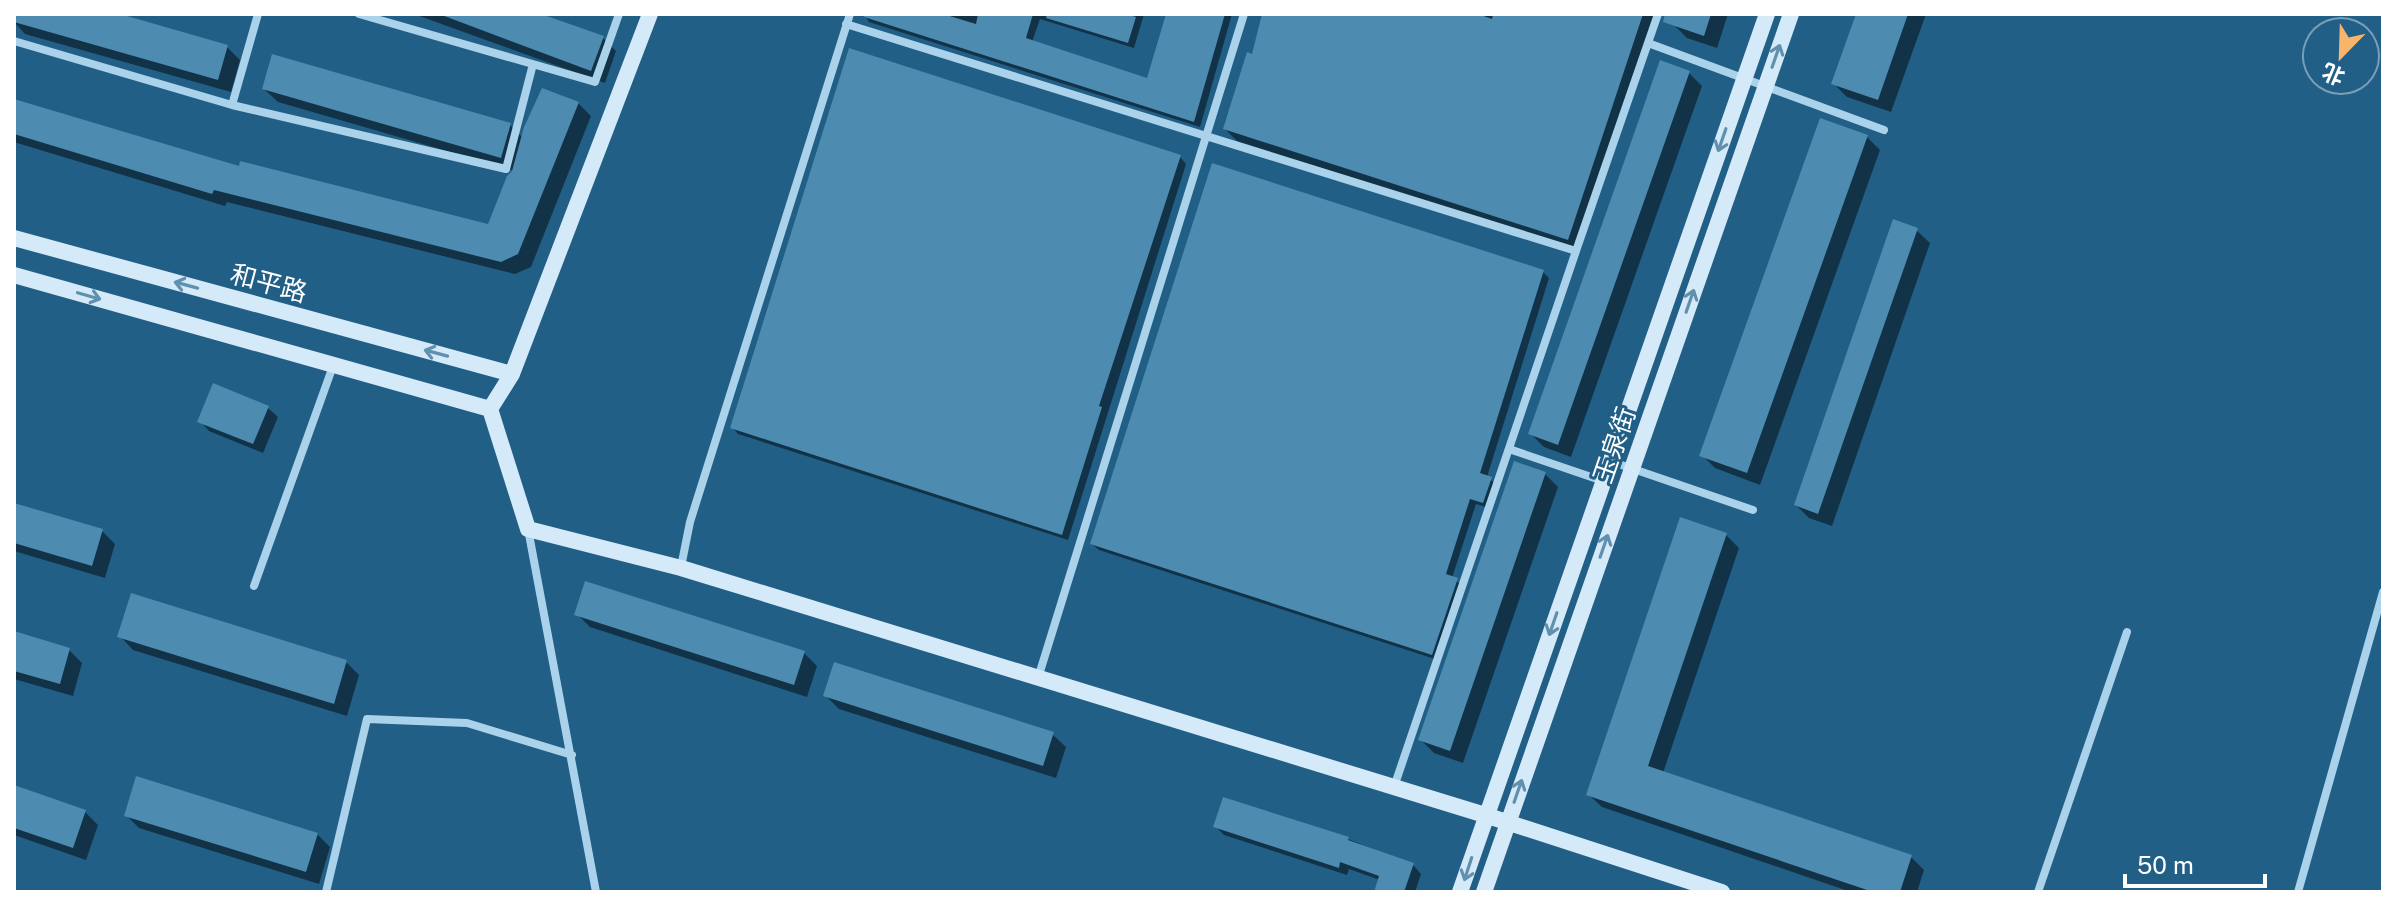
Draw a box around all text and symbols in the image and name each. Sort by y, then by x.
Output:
north arrow [2301,16,2381,96]
one-way arrow [1770,43,1785,68]
text: 北 [2318,58,2348,91]
one-way arrow [1714,128,1729,153]
street label: 和平路 [227,258,311,308]
one-way arrow [173,276,199,291]
one-way arrow [76,289,102,304]
one-way arrow [1684,289,1698,314]
one-way arrow [424,345,450,360]
street label: 玉泉街 [1587,403,1641,487]
one-way arrow [1597,534,1612,559]
one-way arrow [1544,611,1559,636]
one-way arrow [1511,779,1526,804]
scale bar [2125,838,2265,888]
text: 50 m [2137,851,2194,879]
one-way arrow [1459,857,1474,882]

